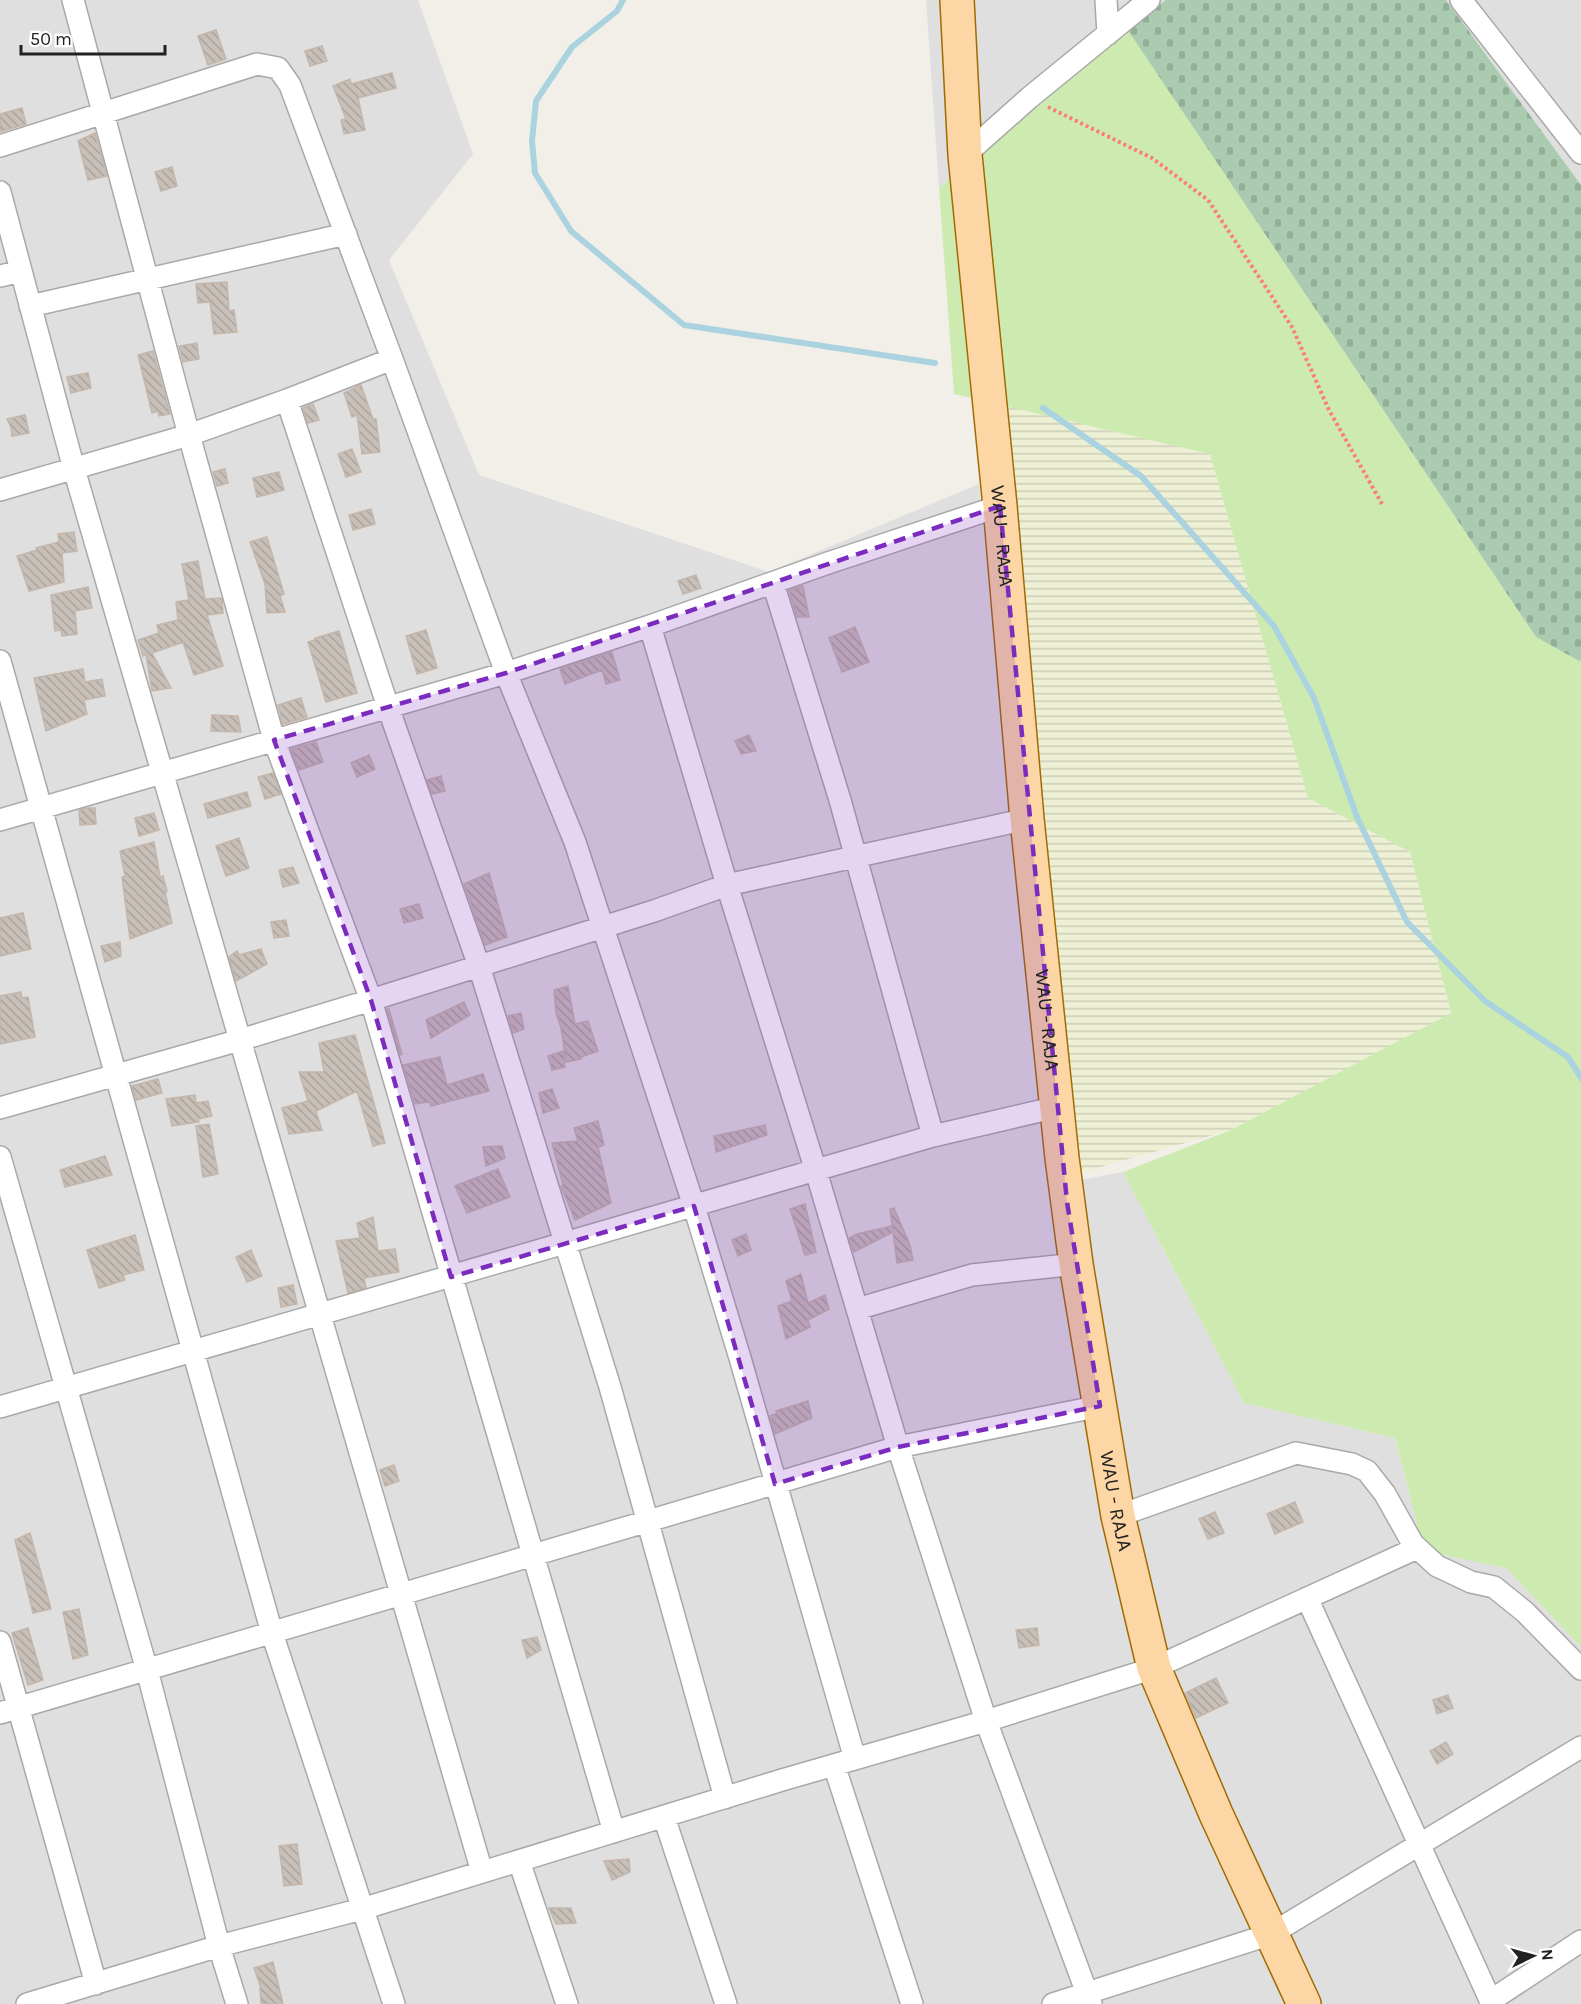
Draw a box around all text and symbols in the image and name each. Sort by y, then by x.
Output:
scale bar [21,18,165,56]
text: 50 m [30,28,72,50]
street label: WAU - RAJA [986,484,1018,588]
street label: WAU - RAJA [1031,968,1064,1072]
street label: WAU - RAJA [1095,1449,1137,1553]
north arrow [1503,1926,1563,1986]
text: N [1537,1948,1557,1961]

